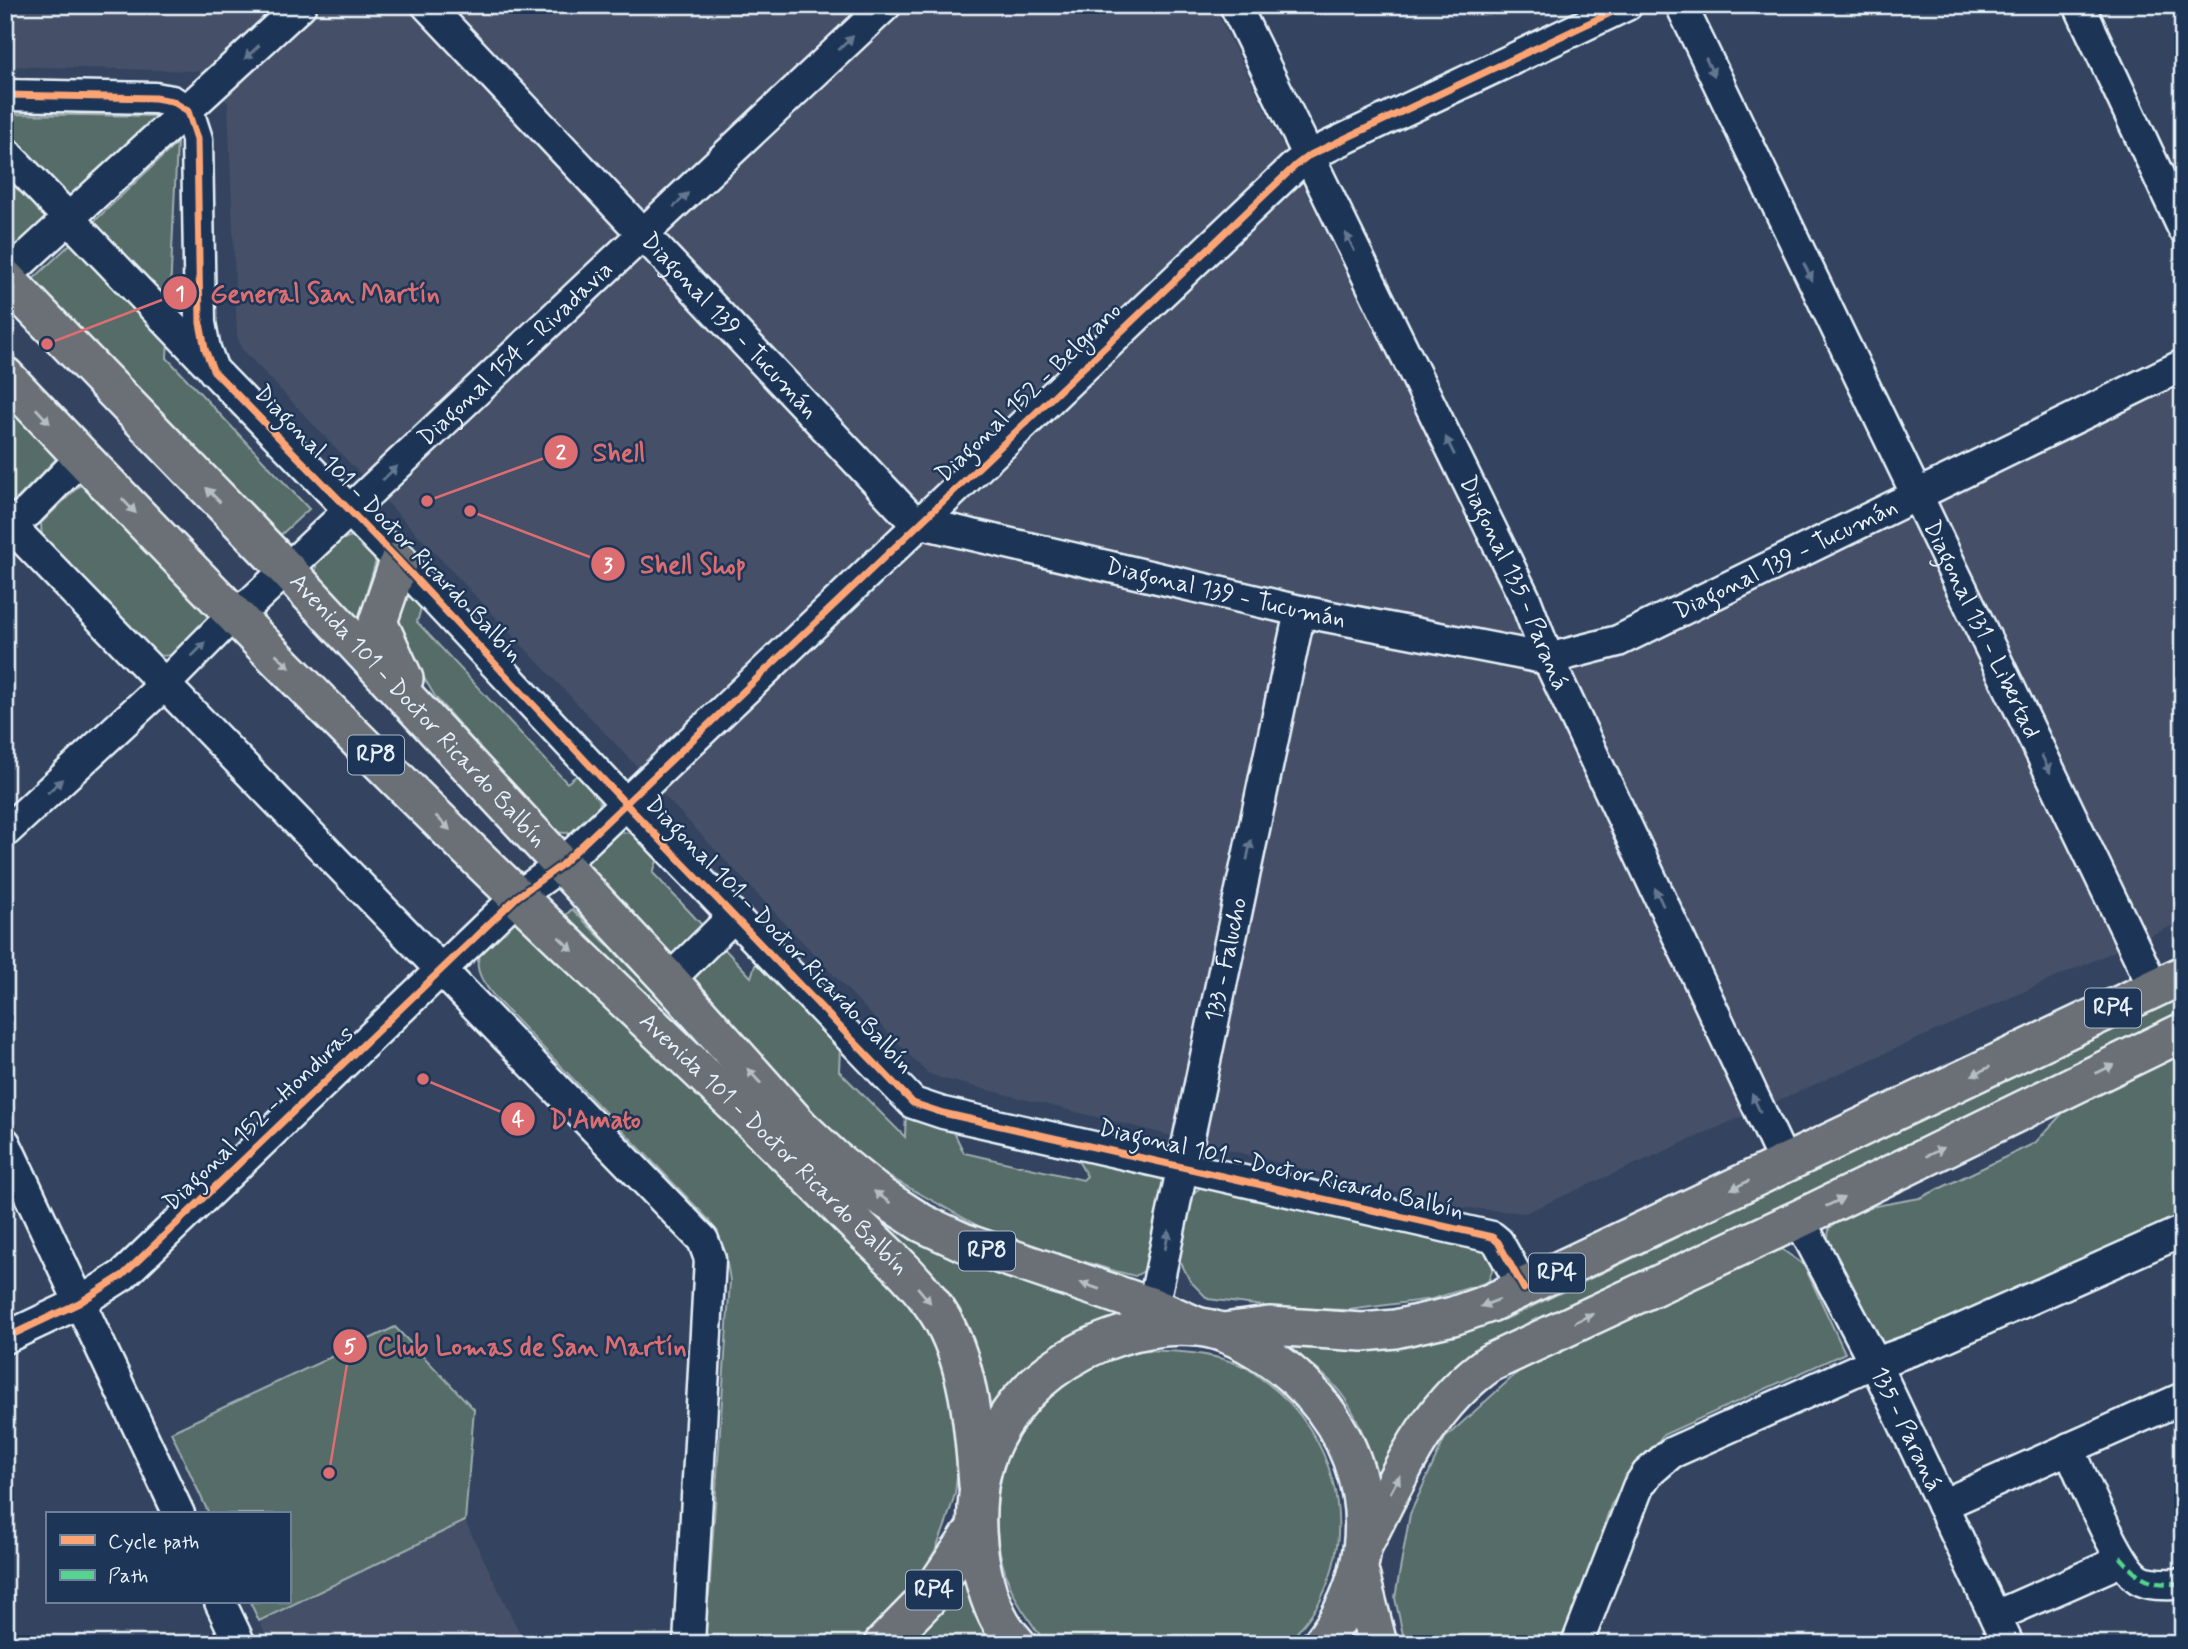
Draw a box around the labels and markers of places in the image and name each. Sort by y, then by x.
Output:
callout: General San Martín [163,269,451,316]
callout: Shell [543,429,659,476]
callout: Shell Shop [591,541,761,588]
callout: D'Amato [501,1096,655,1143]
callout: Club Lomas de San Martín [332,1322,696,1369]

